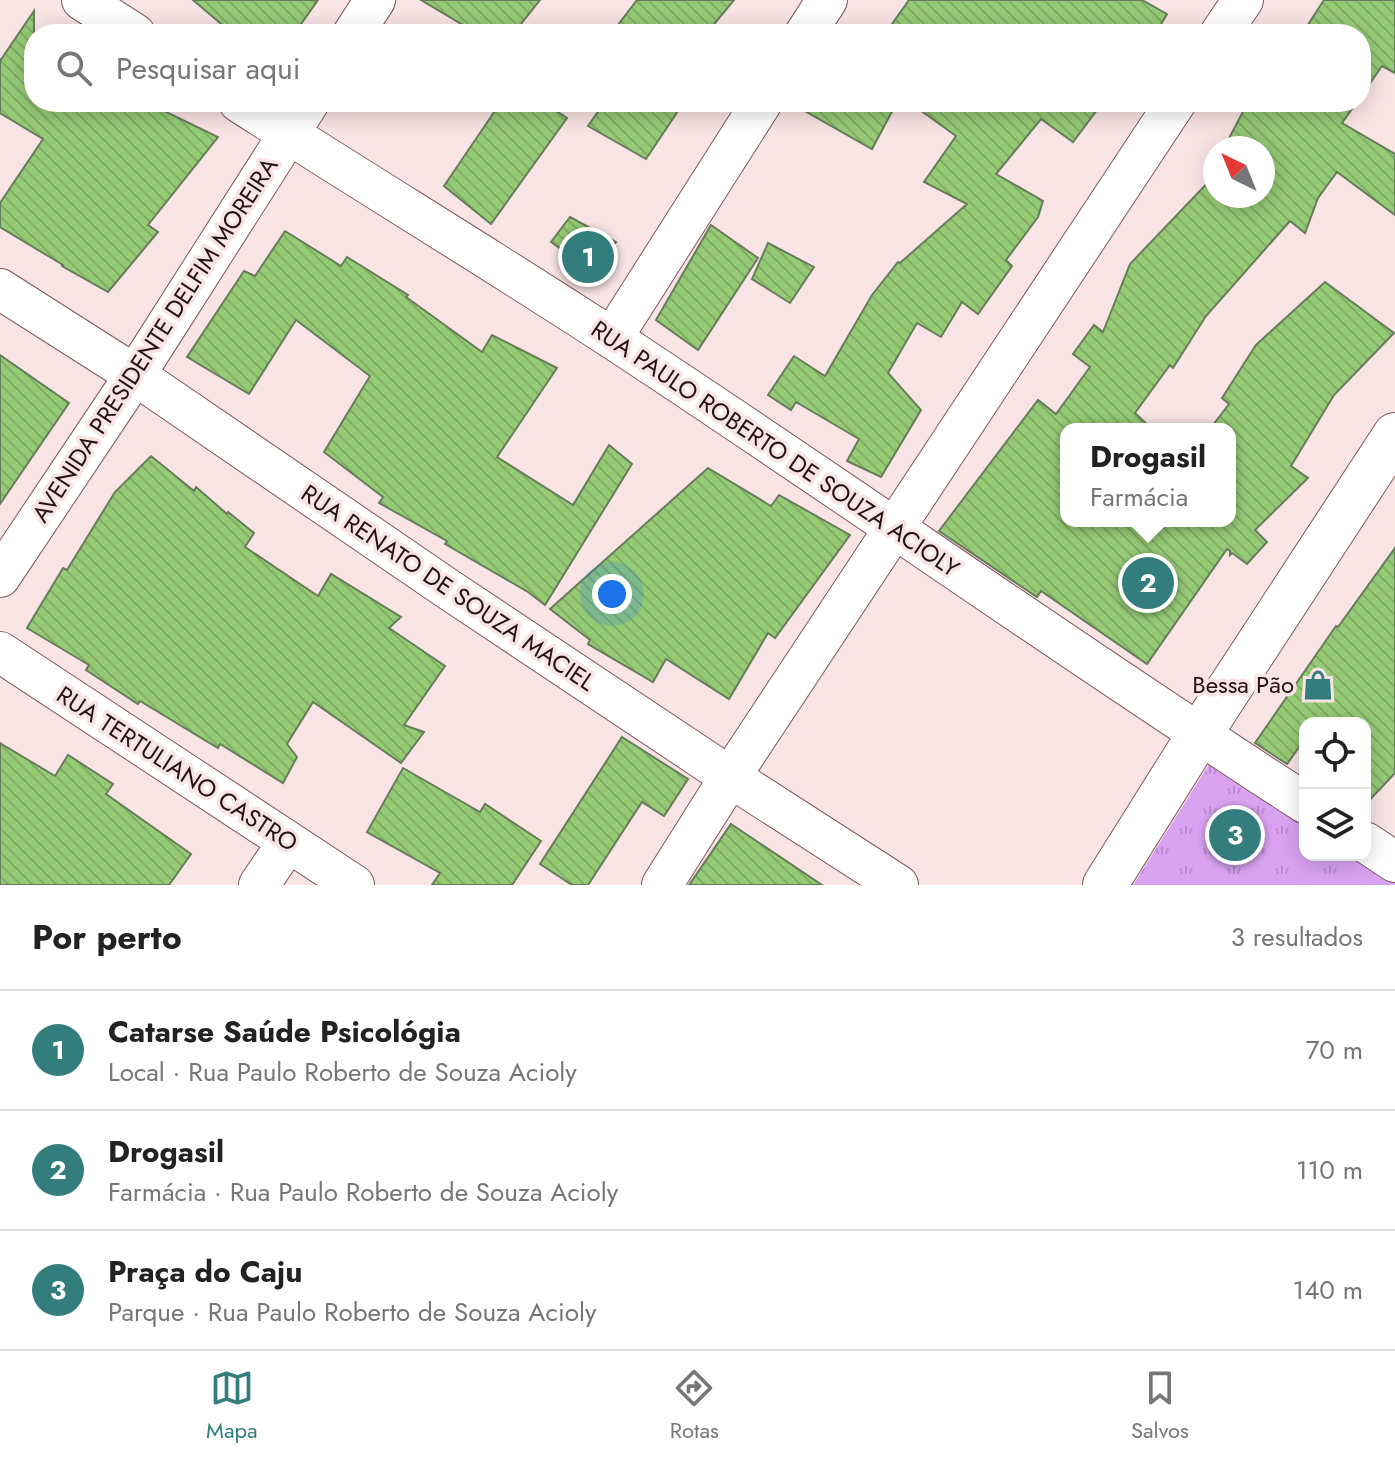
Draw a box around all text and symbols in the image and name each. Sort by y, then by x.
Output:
search box [24,24,1371,112]
icon: search [52,46,96,90]
text: Pesquisar aqui [116,47,301,90]
north arrow [1203,136,1275,208]
street label: AVENIDA PRESIDENTE DELFIM MOREIRA [23,150,286,529]
pin: 1 [562,227,614,287]
street label: RUA PAULO ROBERTO DE SOUZA ACIOLY [584,312,967,586]
popup [1060,423,1236,527]
text: Drogasil [1090,435,1206,478]
street label: RUA RENATO DE SOUZA MACIEL [294,476,602,699]
text: Farmácia [1090,478,1188,516]
pin: 2 [1122,553,1174,613]
your location [592,574,632,614]
place label: Bessa Pão [1192,667,1294,702]
shop icon: Bessa Pão [1301,668,1335,702]
street label: RUA TERTULIANO CASTRO [50,677,305,860]
map controls [1299,717,1371,861]
button: locate [1299,717,1371,789]
button: layers [1299,789,1371,861]
pin: 3 [1209,805,1261,865]
text: Por perto [32,913,182,962]
text: 3 resultados [1231,918,1363,956]
text: Catarse Saúde Psicológia [108,1010,461,1053]
text: 1 [51,1031,65,1069]
text: 70 m [1306,1031,1363,1069]
text: Local · Rua Paulo Roberto de Souza Acioly [108,1053,577,1091]
text: Drogasil [108,1130,224,1173]
text: 2 [49,1151,67,1189]
text: 110 m [1296,1151,1363,1189]
text: Farmácia · Rua Paulo Roberto de Souza Acioly [108,1173,618,1211]
text: Praça do Caju [108,1250,302,1293]
text: 3 [50,1271,66,1309]
text: 140 m [1292,1271,1363,1309]
text: Parque · Rua Paulo Roberto de Souza Acioly [108,1293,596,1331]
tab: Mapa [206,1366,258,1446]
tab: Rotas [670,1366,719,1446]
tab: Salvos [1131,1366,1189,1446]

